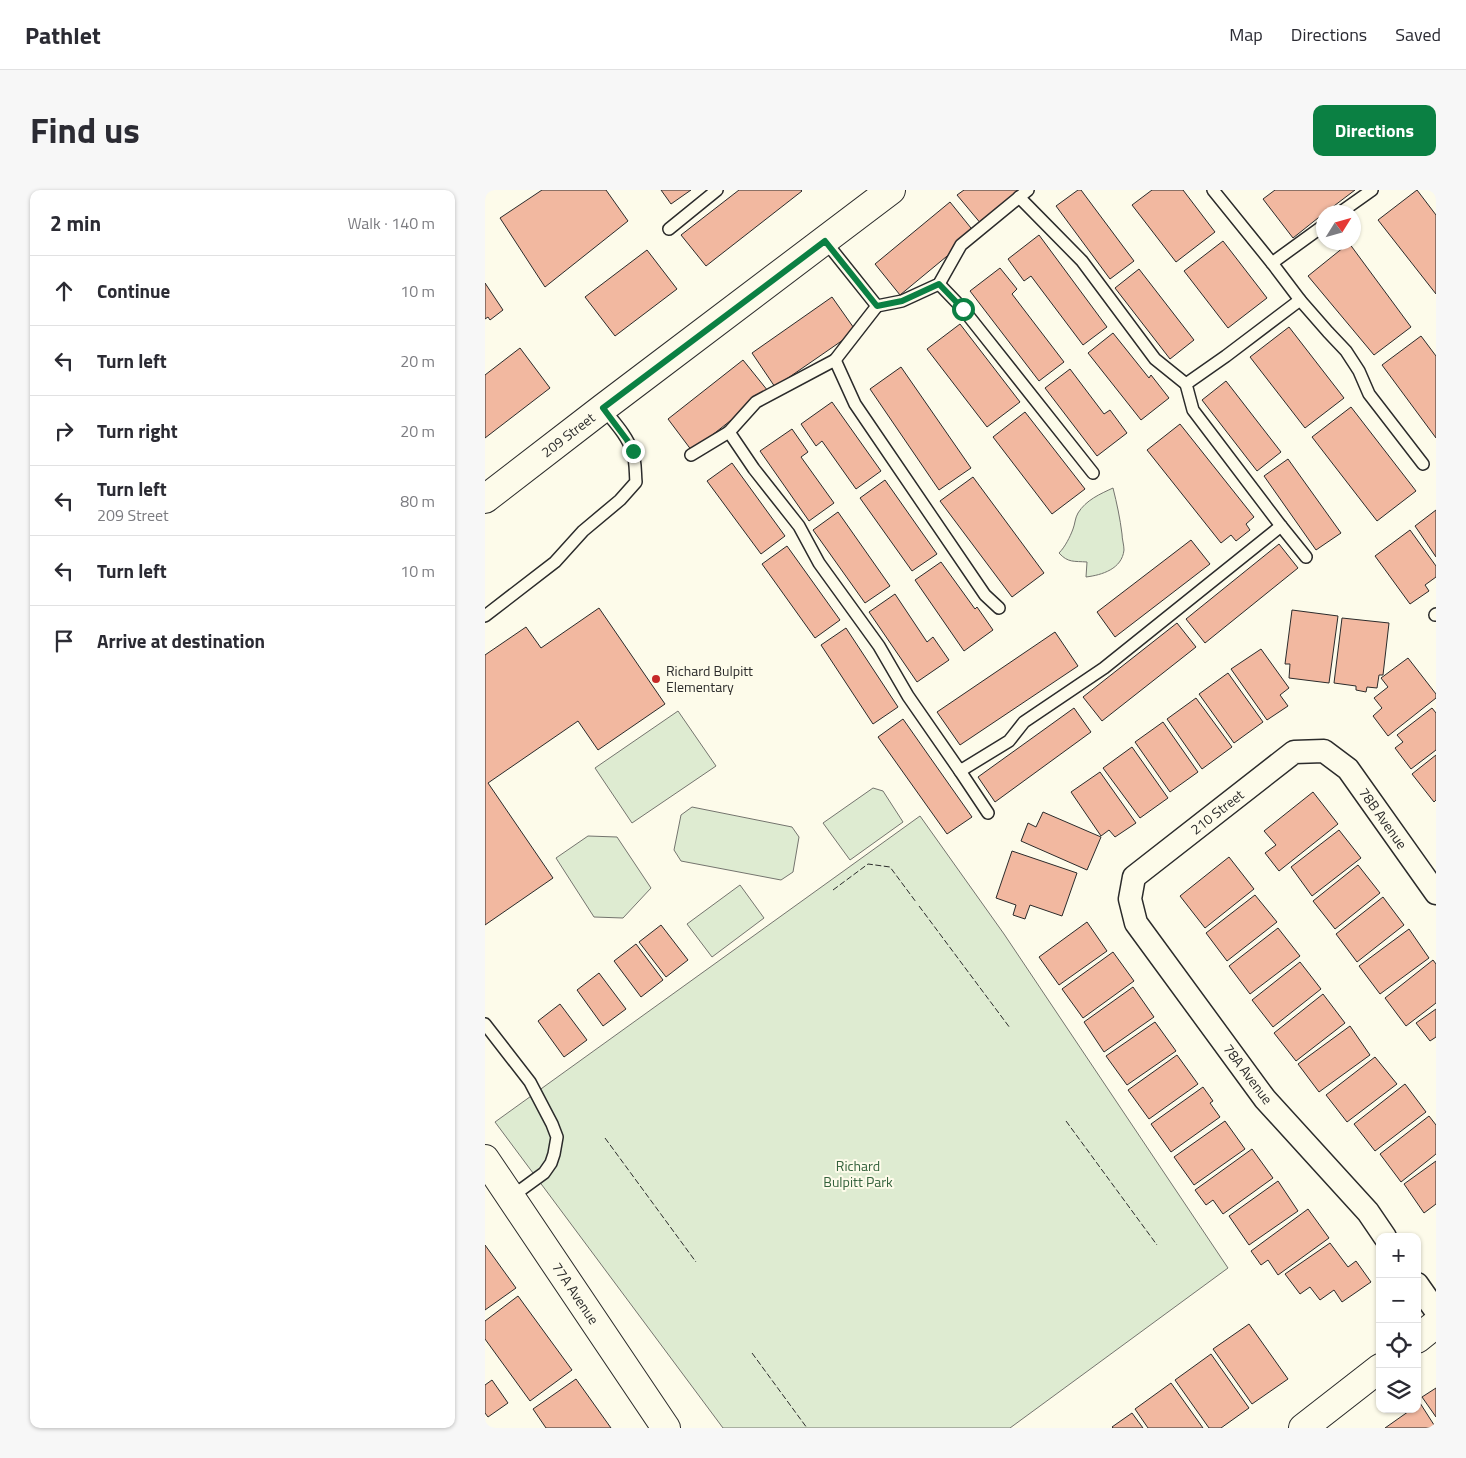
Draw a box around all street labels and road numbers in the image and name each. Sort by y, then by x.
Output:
street label: 209 Street [537,407,599,462]
street label: 78B Avenue [1354,783,1413,853]
street label: 210 Street [1186,784,1248,839]
street label: 78A Avenue [1219,1039,1278,1108]
street label: 77A Avenue [547,1258,604,1328]

